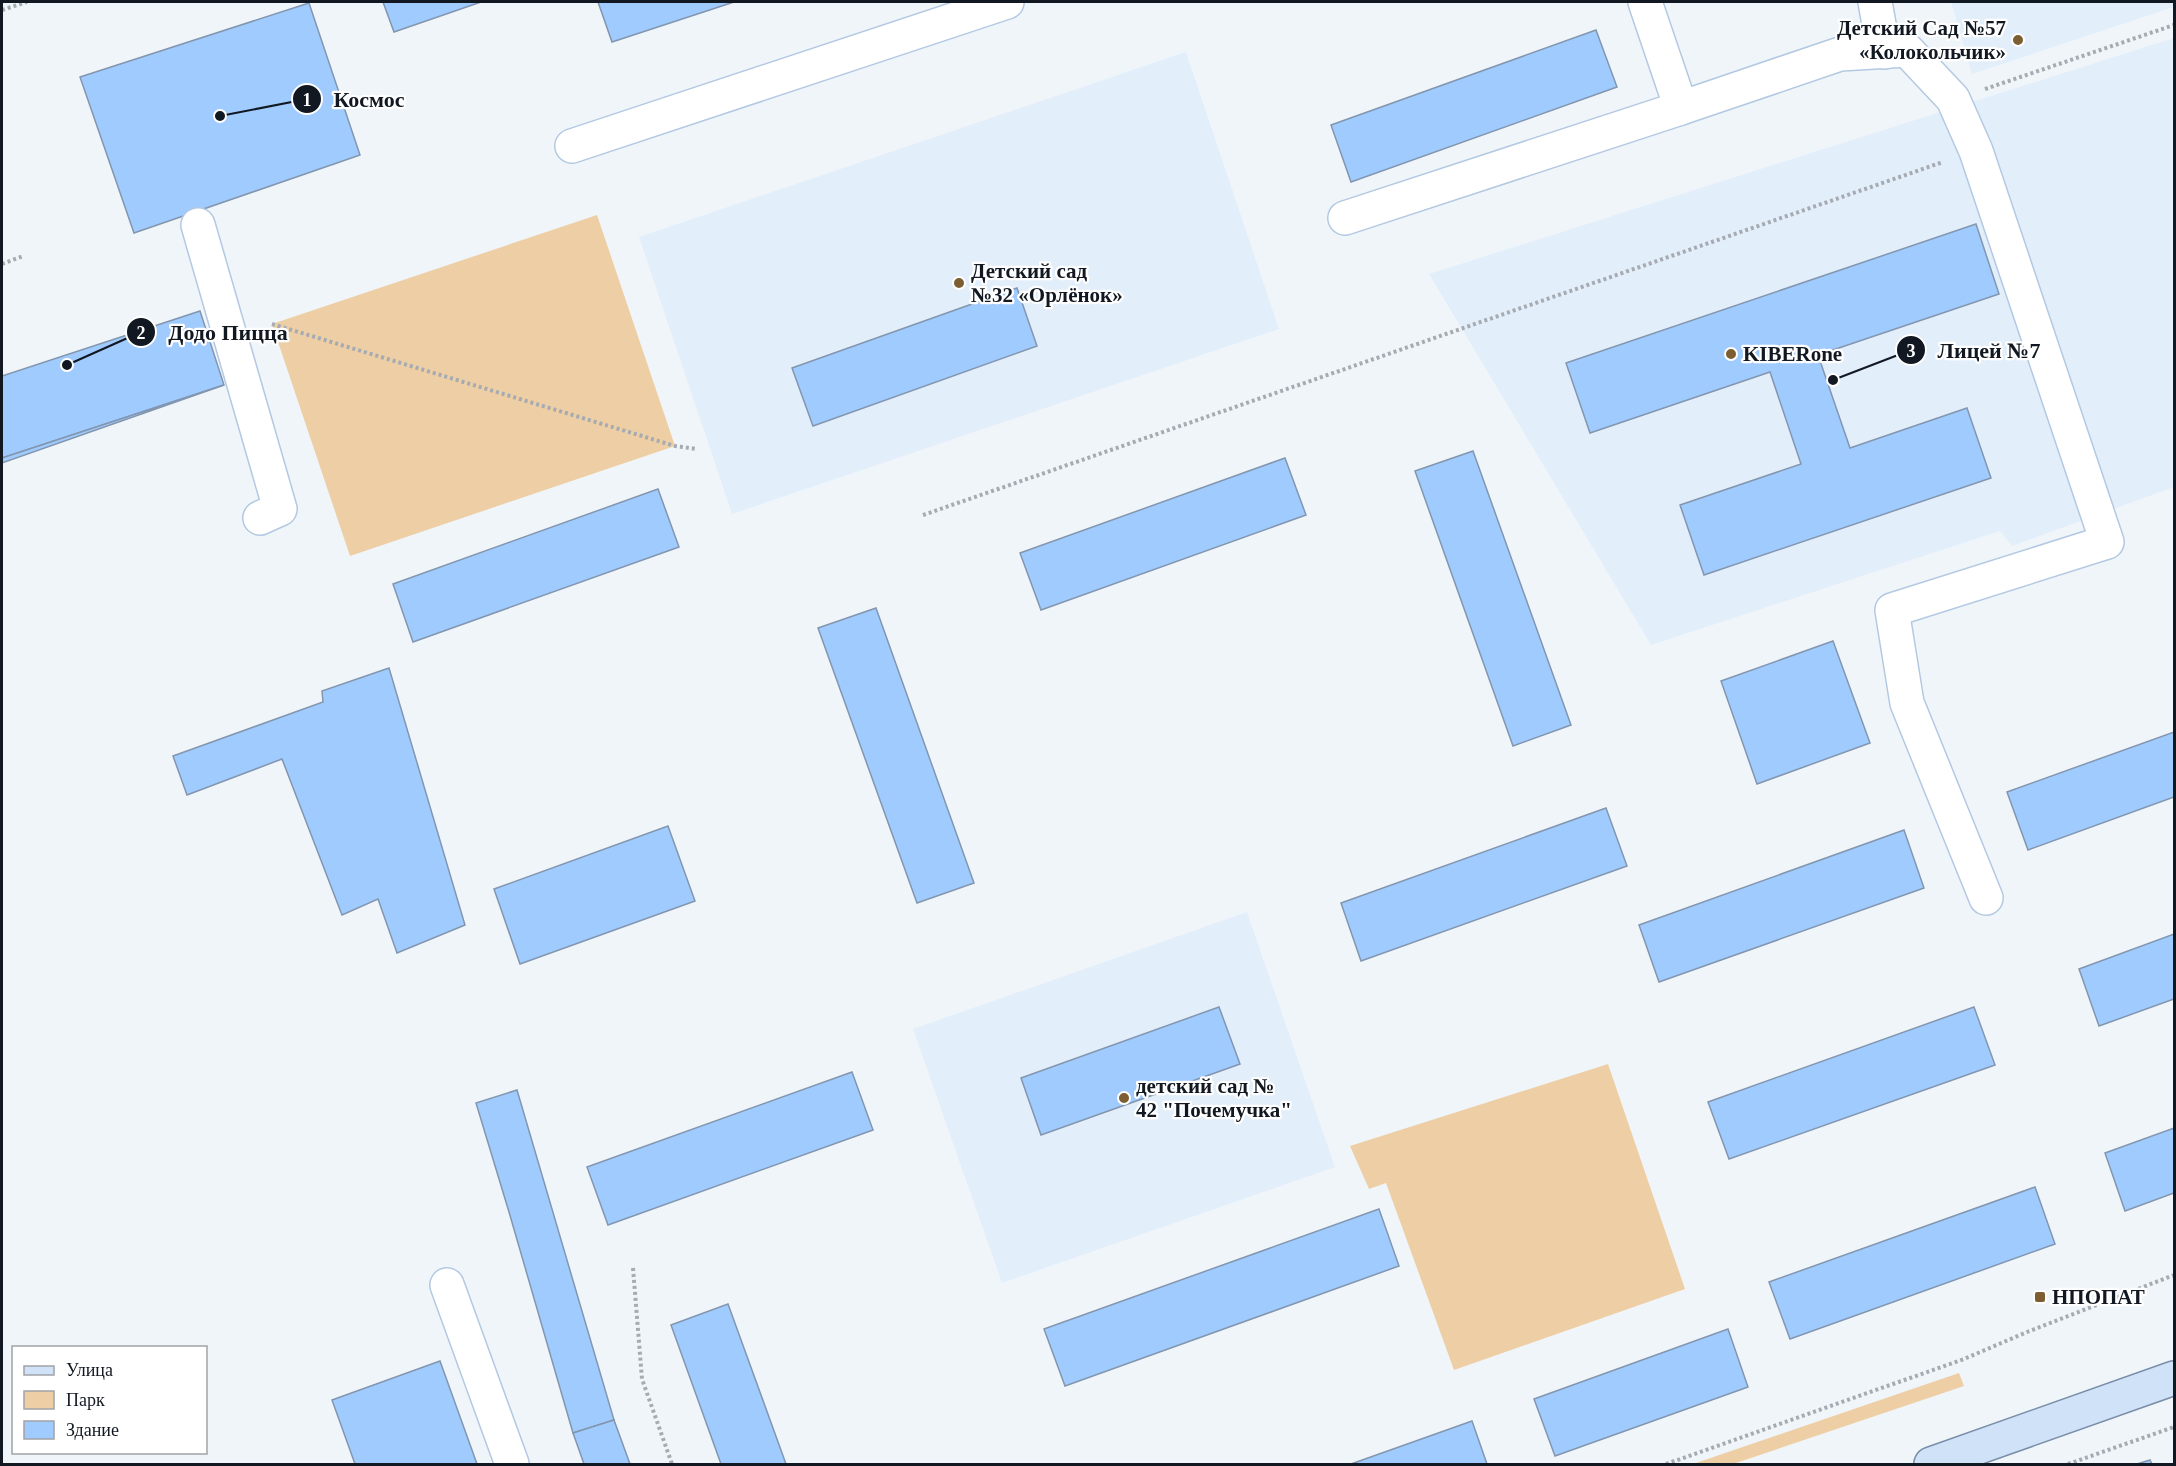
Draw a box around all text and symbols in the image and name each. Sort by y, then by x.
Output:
place label: Детский Сад №57 «Колокольчик» [1837,16,2006,64]
marker: Детский Сад №57 «Колокольчик» [2011,33,2025,47]
callout: Космос [292,79,417,119]
text: Космос [333,87,405,112]
text: 1 [303,90,312,110]
place label: Детский сад №32 «Орлёнок» [971,259,1123,307]
marker: Детский сад №32 «Орлёнок» [952,276,966,290]
callout: Додо Пицца [126,312,300,352]
text: Додо Пицца [168,320,288,345]
text: 2 [137,323,146,343]
callout: Лицей №7 [1896,330,2052,370]
text: Лицей №7 [1938,338,2040,363]
text: 3 [1907,341,1916,361]
place label: KIBERone [1743,342,1842,366]
marker: KIBERone [1724,347,1738,361]
place label: детский сад № 42 "Почемучка" [1136,1074,1292,1122]
marker: детский сад № 42 "Почемучка" [1117,1091,1131,1105]
place label: НПОПАТ [2052,1285,2145,1309]
marker: НПОПАТ [2033,1290,2047,1304]
legend [12,1346,207,1454]
text: Улица [66,1360,113,1380]
text: Парк [66,1390,105,1410]
text: Здание [66,1420,119,1440]

